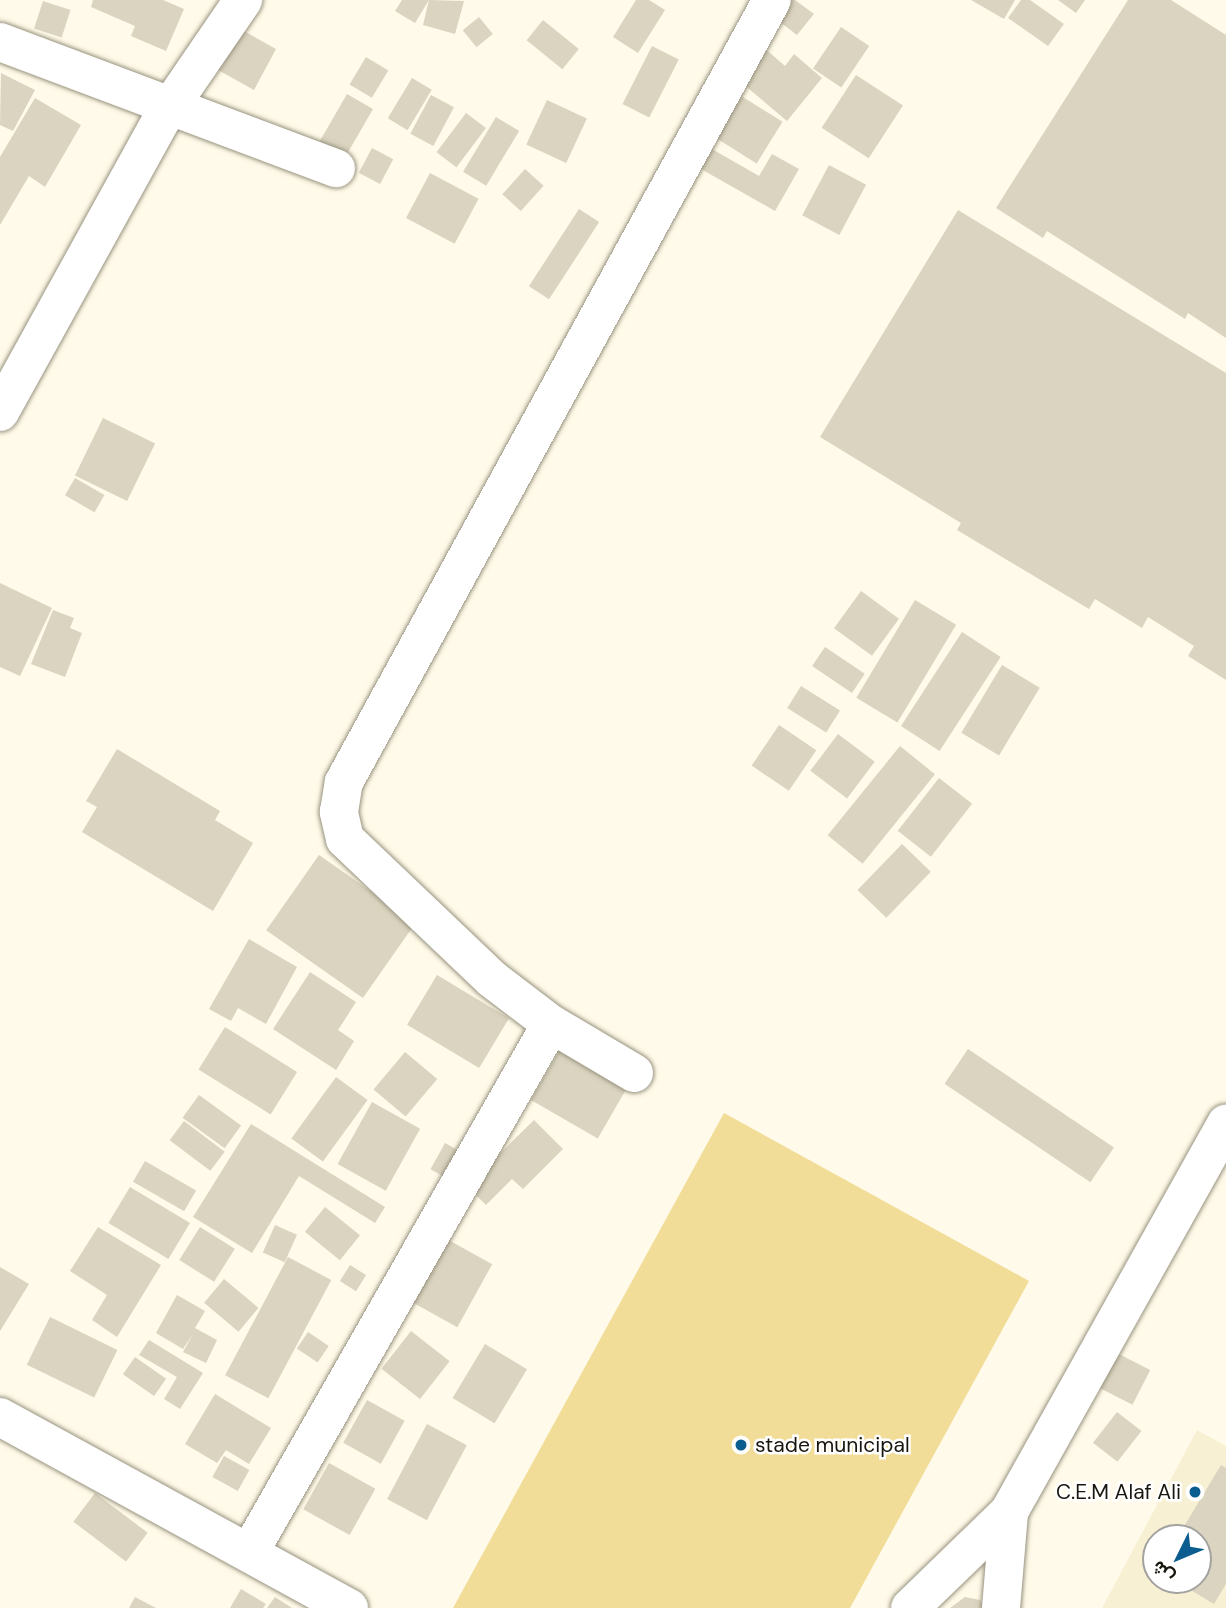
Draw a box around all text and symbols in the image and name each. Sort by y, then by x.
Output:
place label: stade municipal [755,1432,910,1458]
marker: stade municipal [733,1437,749,1453]
place label: C.E.M Alaf Ali [1056,1479,1181,1505]
marker: C.E.M Alaf Ali [1187,1484,1203,1500]
north arrow [1142,1524,1212,1594]
text: ش [1146,1555,1180,1589]

